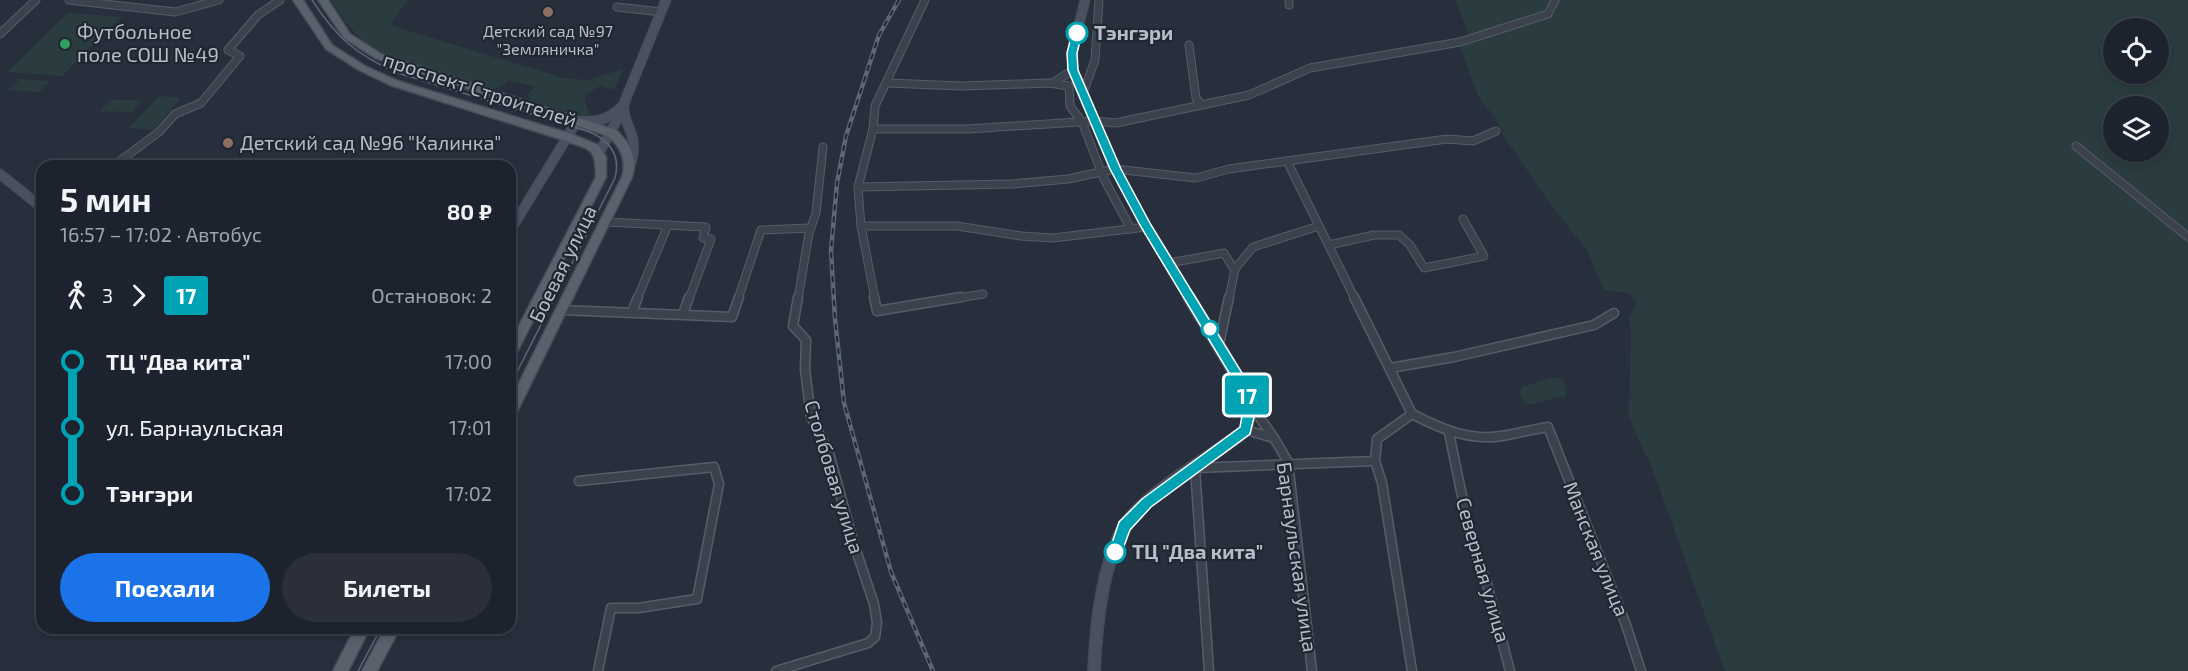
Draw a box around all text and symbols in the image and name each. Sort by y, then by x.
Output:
marker: Детский сад №97 "Земляничка" [541,5,555,19]
map controls [2103,18,2169,162]
button: locate [2103,18,2169,84]
place label: Футбольное поле СОШ №49 [77,19,219,66]
place label: Тэнгэри [1094,20,1173,44]
place label: Детский сад №97 "Земляничка" [483,21,613,58]
marker: Тэнгэри [1066,22,1088,44]
marker: Футбольное поле СОШ №49 [58,37,72,51]
street label: проспект Строителей [381,46,580,132]
button: layers [2103,96,2169,162]
place label: Детский сад №96 "Калинка" [240,130,501,154]
marker: Детский сад №96 "Калинка" [221,136,235,150]
text: 5 мин [60,179,151,219]
text: 80 ₽ [447,198,492,224]
street label: Боевая улица [523,201,602,327]
text: 16:57 – 17:02 · Автобус [60,222,262,246]
icon: walk [60,279,93,312]
icon: forward [122,279,155,312]
text: 3 [102,283,113,307]
text: 17 [176,283,196,308]
text: Остановок: 2 [371,283,492,307]
unlabelled marker [1201,320,1219,338]
text: ТЦ "Два кита" [106,348,250,374]
text: 17:00 [445,349,492,373]
line badge: 17 [1220,376,1274,414]
text: 17 [1237,383,1257,408]
street label: Столбовая улица [799,397,870,557]
text: ул. Барнаульская [106,414,284,440]
text: 17:01 [449,415,492,439]
street label: Барнаульская улица [1272,460,1323,654]
street label: Манская улица [1558,478,1635,620]
text: Тэнгэри [106,480,193,506]
text: 17:02 [446,481,492,505]
street label: Северная улица [1451,495,1516,645]
place label: ТЦ "Два кита" [1132,539,1263,563]
marker: ТЦ "Два кита" [1104,541,1126,563]
button: Поехали [60,553,270,622]
button: Билеты [282,553,492,622]

